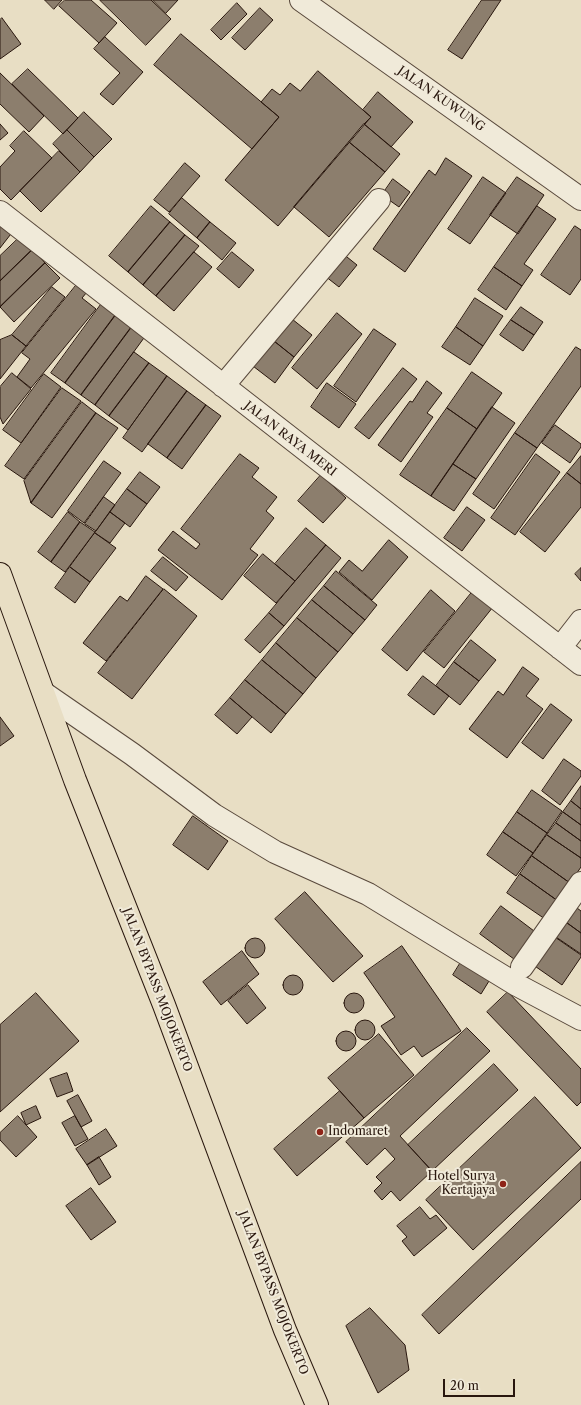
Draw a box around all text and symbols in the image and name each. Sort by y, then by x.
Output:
street label: JALAN KUWUNG [395,63,487,135]
street label: JALAN RAYA MERI [241,398,339,480]
street label: JALAN BYPASS MOJOKERTO [119,906,195,1074]
place label: Indomaret [328,1125,388,1139]
marker: Indomaret [315,1127,325,1137]
place label: Hotel Surya Kertajaya [428,1170,495,1198]
marker: Hotel Surya Kertajaya [498,1179,508,1189]
street label: JALAN BYPASS MOJOKERTO [235,1209,311,1377]
scale bar [445,1371,517,1397]
text: 20 m [450,1378,479,1393]

